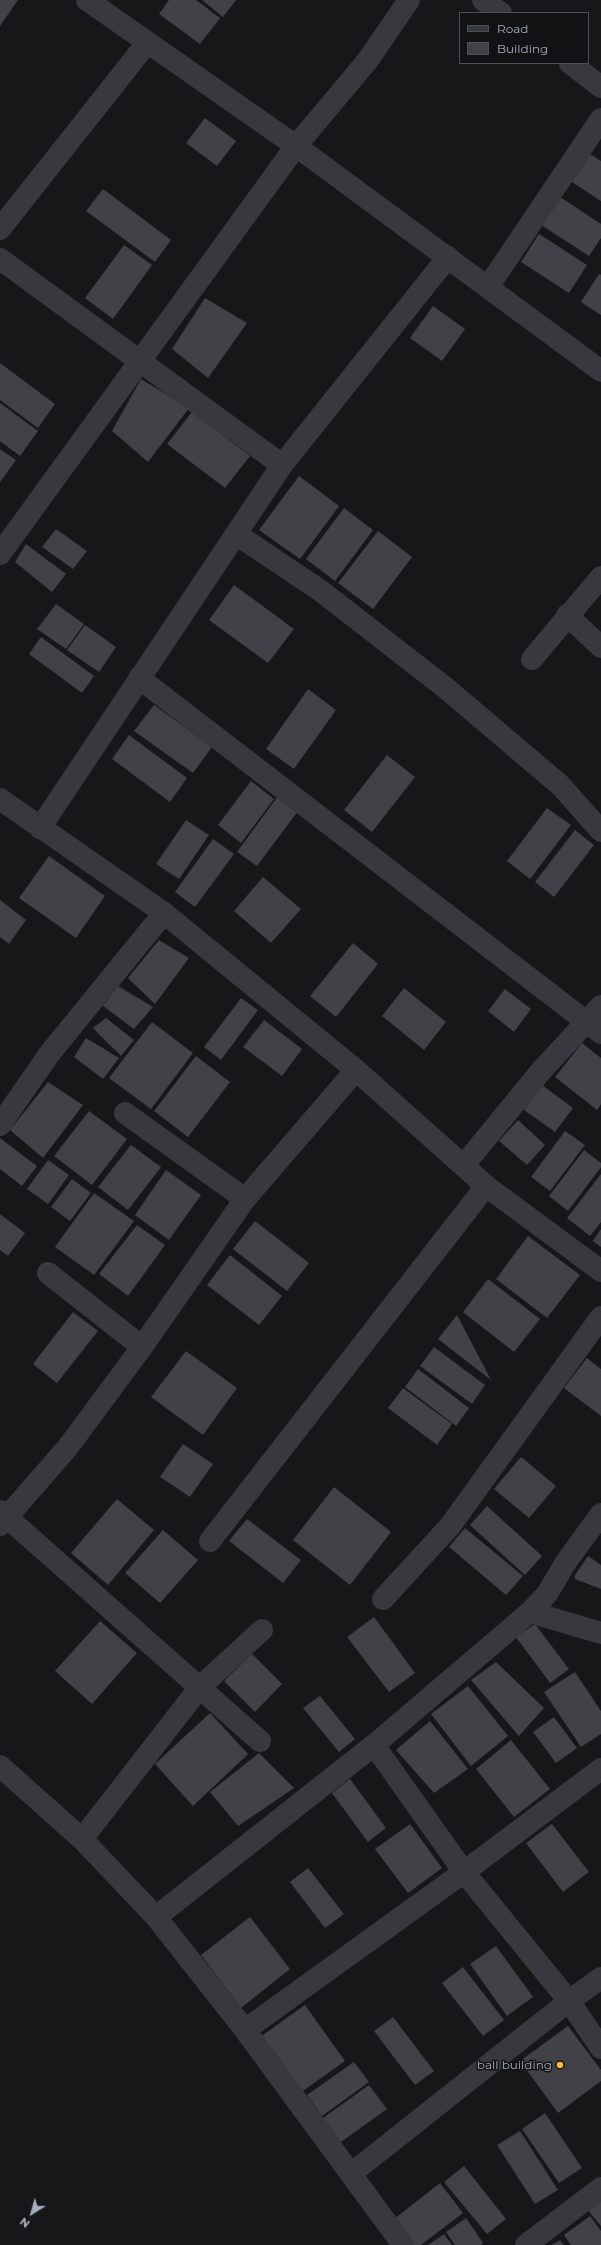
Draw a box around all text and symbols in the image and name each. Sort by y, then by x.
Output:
legend [459,12,589,64]
text: Road [497,21,528,36]
text: Building [497,41,548,56]
place label: ball building [477,2058,552,2072]
marker: ball building [555,2060,565,2070]
north arrow [12,2193,52,2233]
text: N [17,2214,33,2231]

